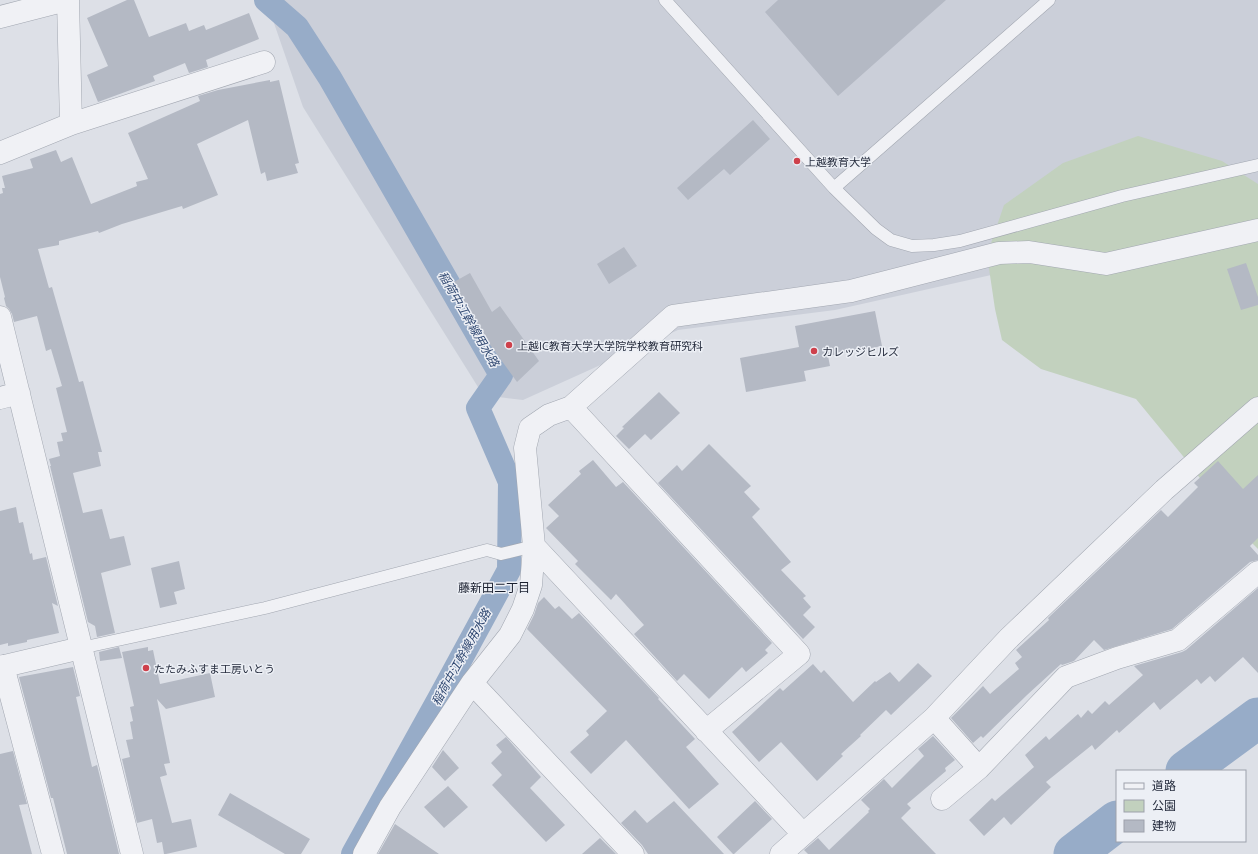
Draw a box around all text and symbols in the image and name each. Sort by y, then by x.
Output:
place label: 上越教育大学 [805,154,871,169]
marker: 上越教育大学 [792,156,802,166]
water label: 稲荷中江幹線用水路 [435,268,504,371]
place label: 上越IC教育大学大学院学校教育研究科 [517,338,703,353]
marker: 上越IC教育大学大学院学校教育研究科 [504,340,514,350]
place label: カレッジヒルズ [822,344,899,359]
marker: カレッジヒルズ [809,346,819,356]
district label: 藤新田二丁目 [458,579,530,596]
water label: 稲荷中江幹線用水路 [427,605,495,708]
place label: たたみふすま工房いとう [154,661,275,676]
marker: たたみふすま工房いとう [141,663,151,673]
legend [1116,770,1246,842]
text: 道路 [1152,777,1176,794]
text: 公園 [1152,797,1176,814]
text: 建物 [1152,817,1176,834]

